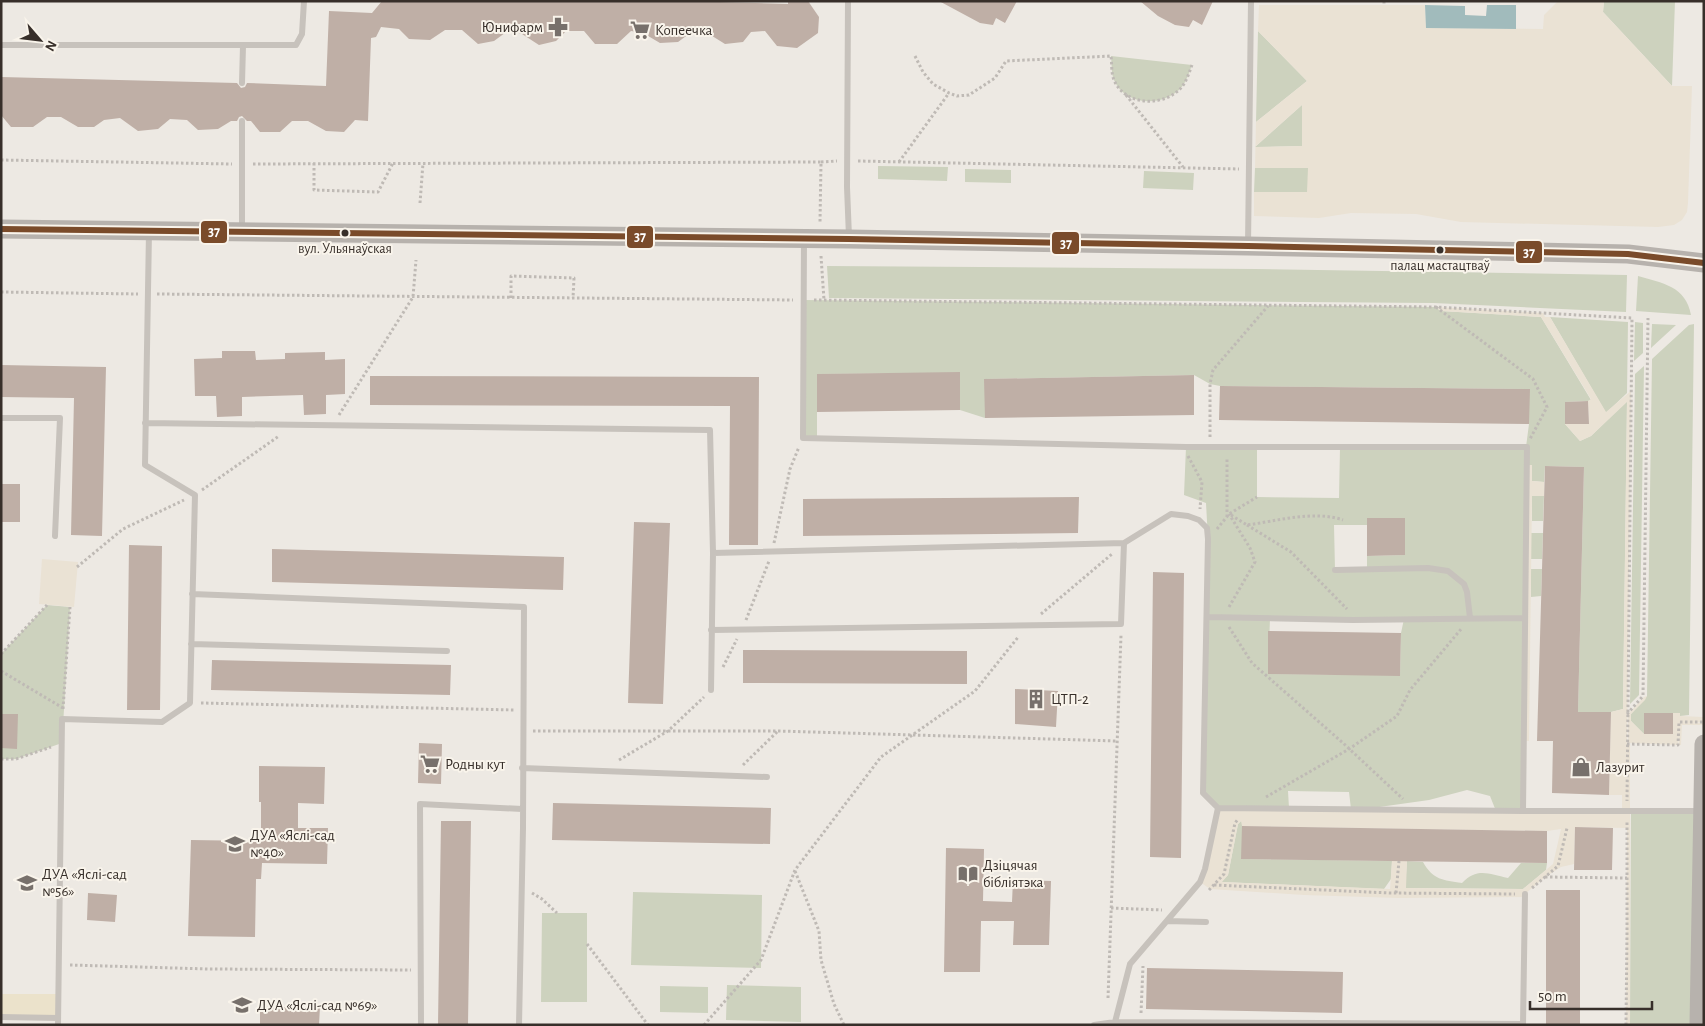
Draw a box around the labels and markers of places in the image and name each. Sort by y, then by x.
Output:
pharmacy icon: Юнифарм [547,16,569,38]
supermarket icon: Копеечка [629,19,651,41]
place label: Юнифарм [481,20,543,35]
place label: Копеечка [655,23,712,38]
marker: вул. Ульянаўская [340,228,350,238]
place label: вул. Ульянаўская [298,242,392,256]
marker: палац мастацтваў [1435,245,1445,255]
place label: палац мастацтваў [1390,259,1490,273]
building icon: ЦТП-2 [1025,688,1047,710]
place label: ЦТП-2 [1051,692,1089,707]
supermarket icon: Родны кут [419,753,441,775]
shop icon: Лазурит [1570,756,1592,778]
place label: Родны кут [445,757,506,772]
place label: Лазурит [1596,760,1645,775]
place label: ДУА «Яслі-сад №40» [250,828,335,860]
school or university icon: ДУА «Яслі-сад №40» [224,833,246,855]
place label: Дзіцячая бібліятэка [983,858,1044,890]
library icon: Дзіцячая бібліятэка [957,863,979,885]
place label: ДУА «Яслі-сад №56» [42,867,127,899]
school or university icon: ДУА «Яслі-сад №56» [16,872,38,894]
school or university icon: ДУА «Яслі-сад №69» [231,994,253,1016]
place label: ДУА «Яслі-сад №69» [257,998,378,1013]

